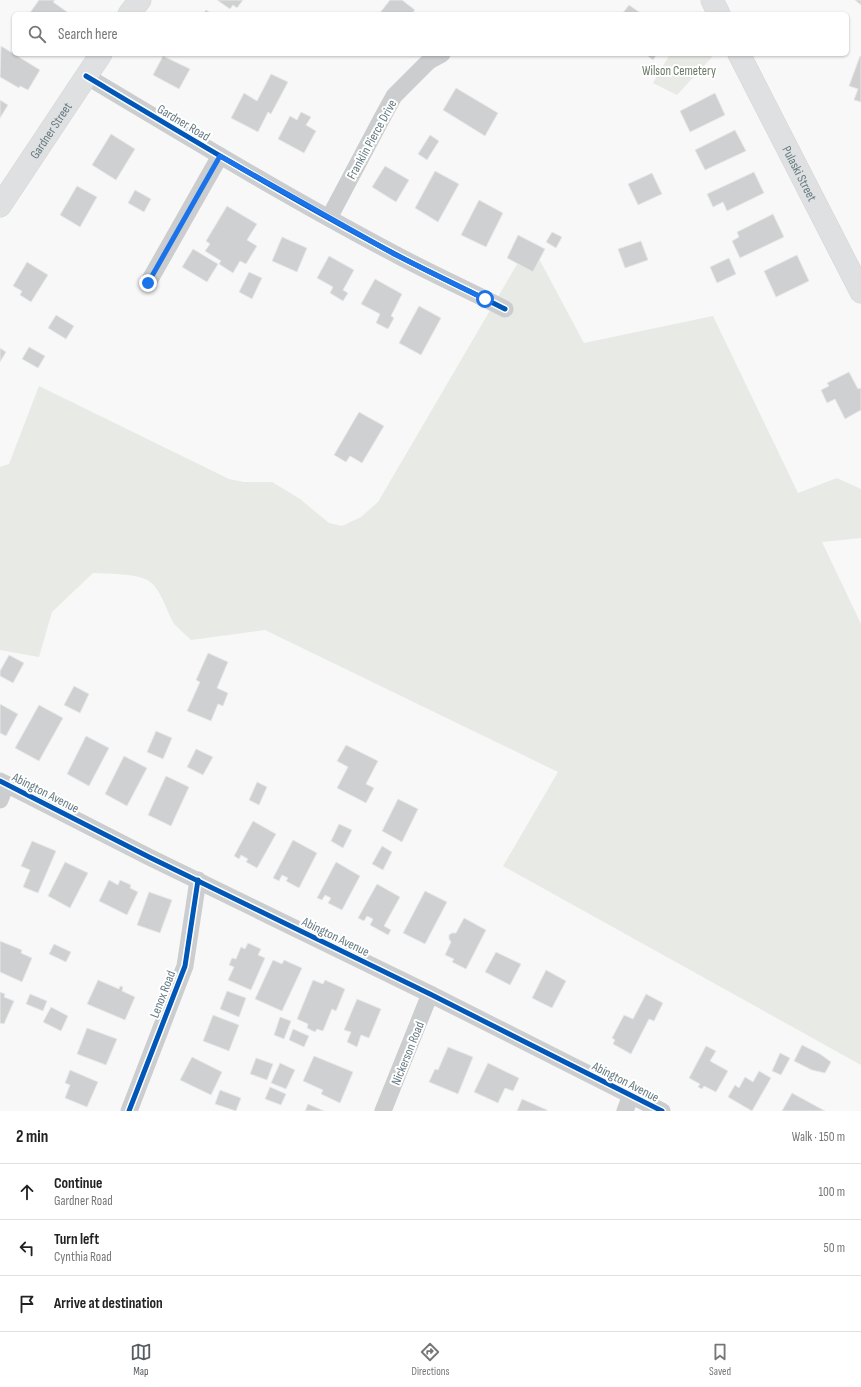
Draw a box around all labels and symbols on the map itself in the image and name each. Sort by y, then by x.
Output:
park label: Wilson Cemetery [642,63,716,79]
street label: Franklin Pierce Drive [343,97,400,182]
street label: Gardner Street [27,99,76,162]
street label: Gardner Road [154,101,213,145]
street label: Pulaski Street [778,143,820,204]
route end [139,274,157,292]
route start [476,290,494,308]
street label: Abington Avenue [9,769,82,817]
street label: Abington Avenue [298,913,372,960]
street label: Lenox Road [147,968,179,1020]
street label: Nickerson Road [388,1019,428,1087]
street label: Abington Avenue [589,1058,662,1106]

